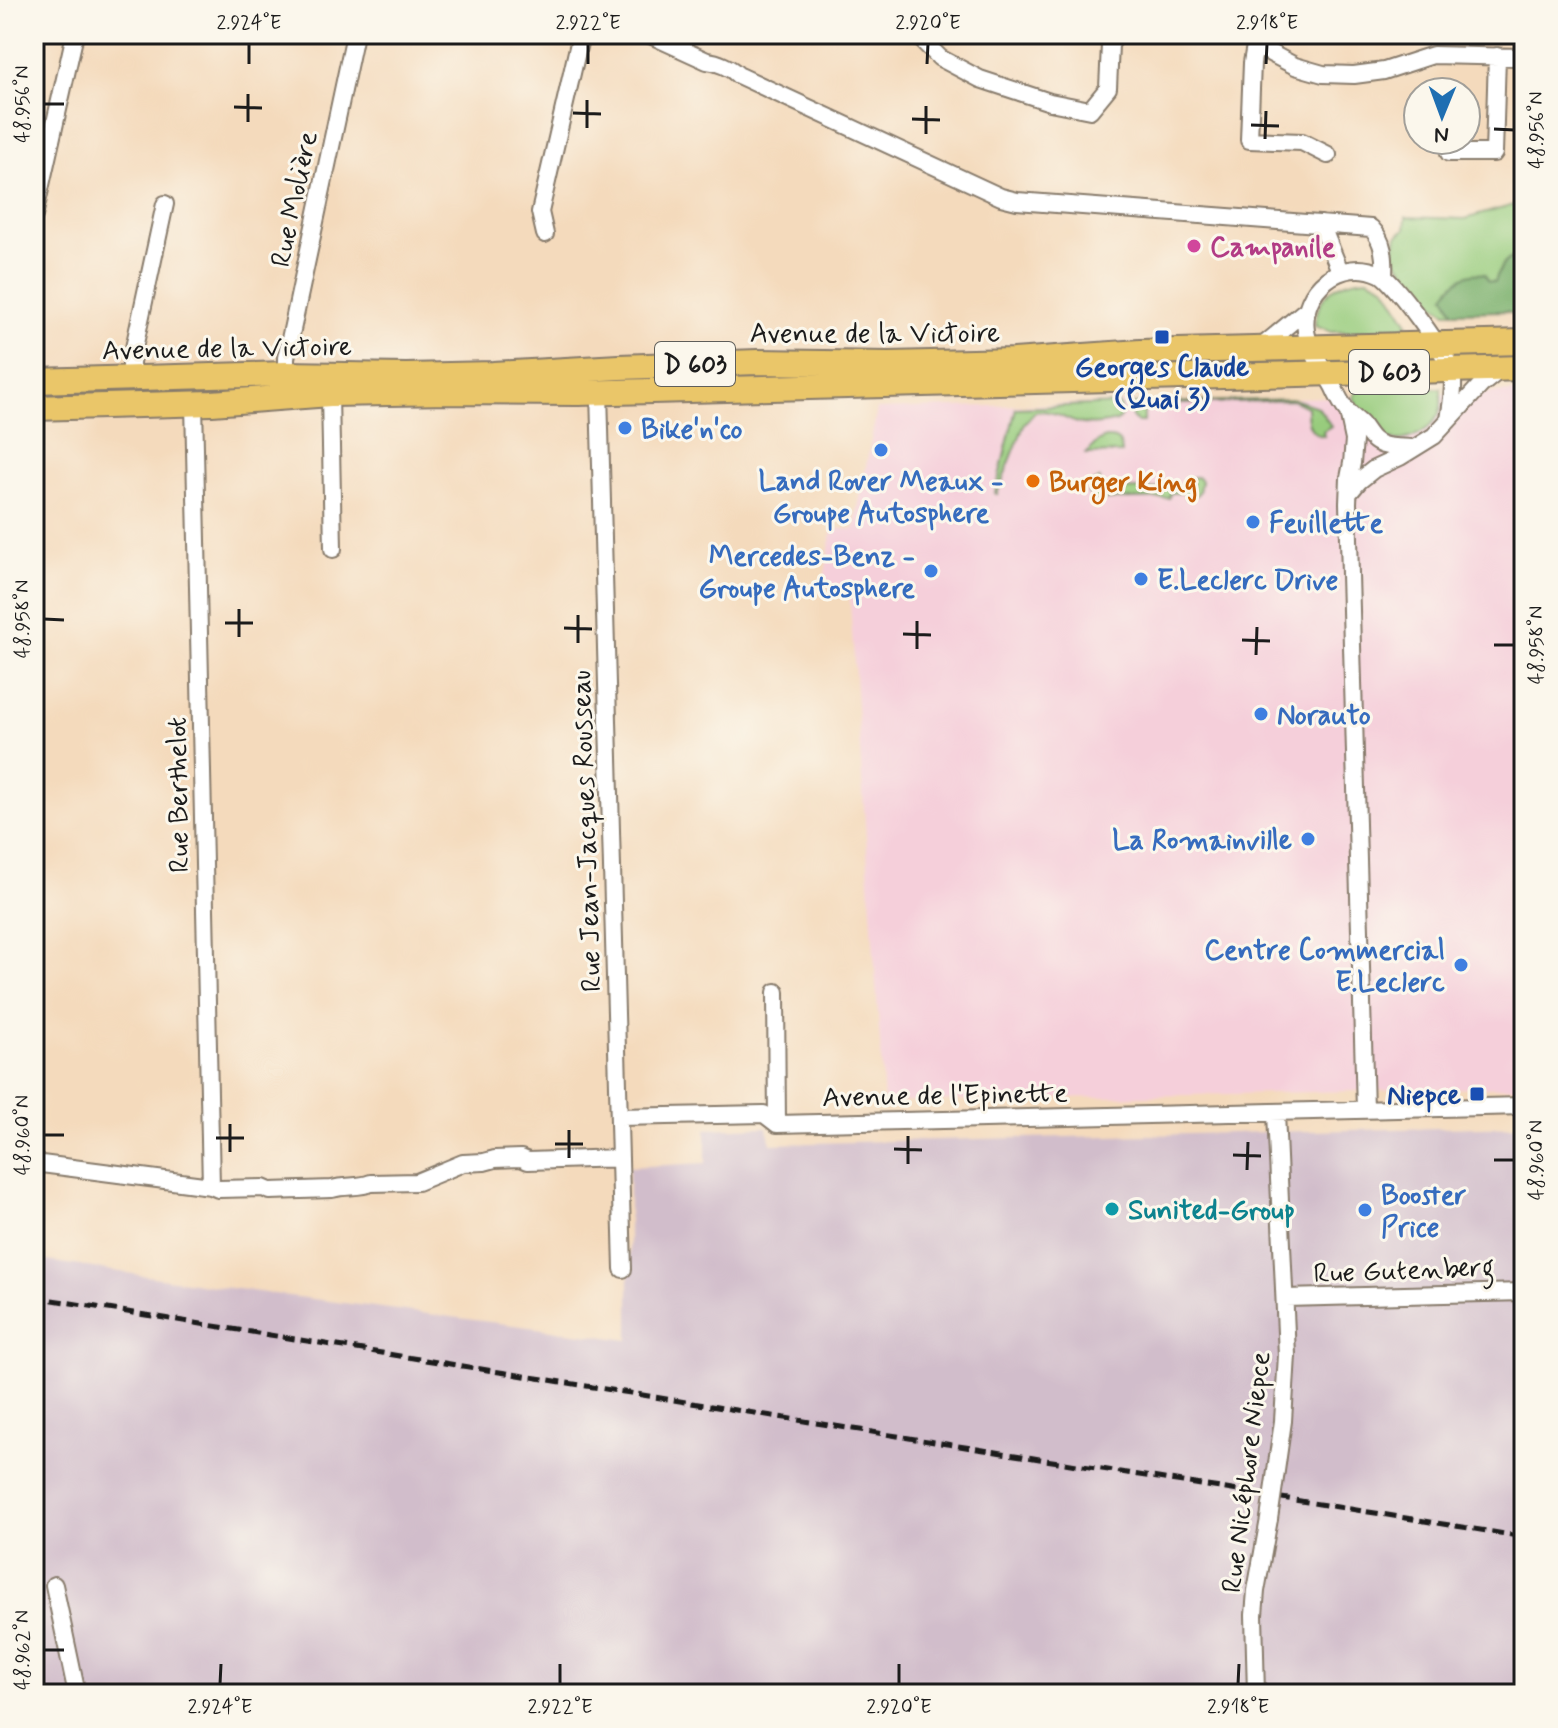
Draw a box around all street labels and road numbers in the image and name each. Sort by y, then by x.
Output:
street label: Rue Molière [263,128,328,271]
street label: Avenue de la Victoire [750,316,1000,353]
street label: Avenue de la Victoire [102,329,352,370]
road number: D 603 [655,342,735,386]
road number: D 603 [1349,350,1429,394]
street label: Rue Jean-Jacques Rousseau [563,669,612,993]
street label: Rue Berthelot [160,717,199,873]
street label: Avenue de l'Epinette [822,1076,1068,1117]
street label: Rue Gutenberg [1313,1250,1495,1296]
street label: Rue Nicéphore Niepce [1214,1349,1281,1595]

